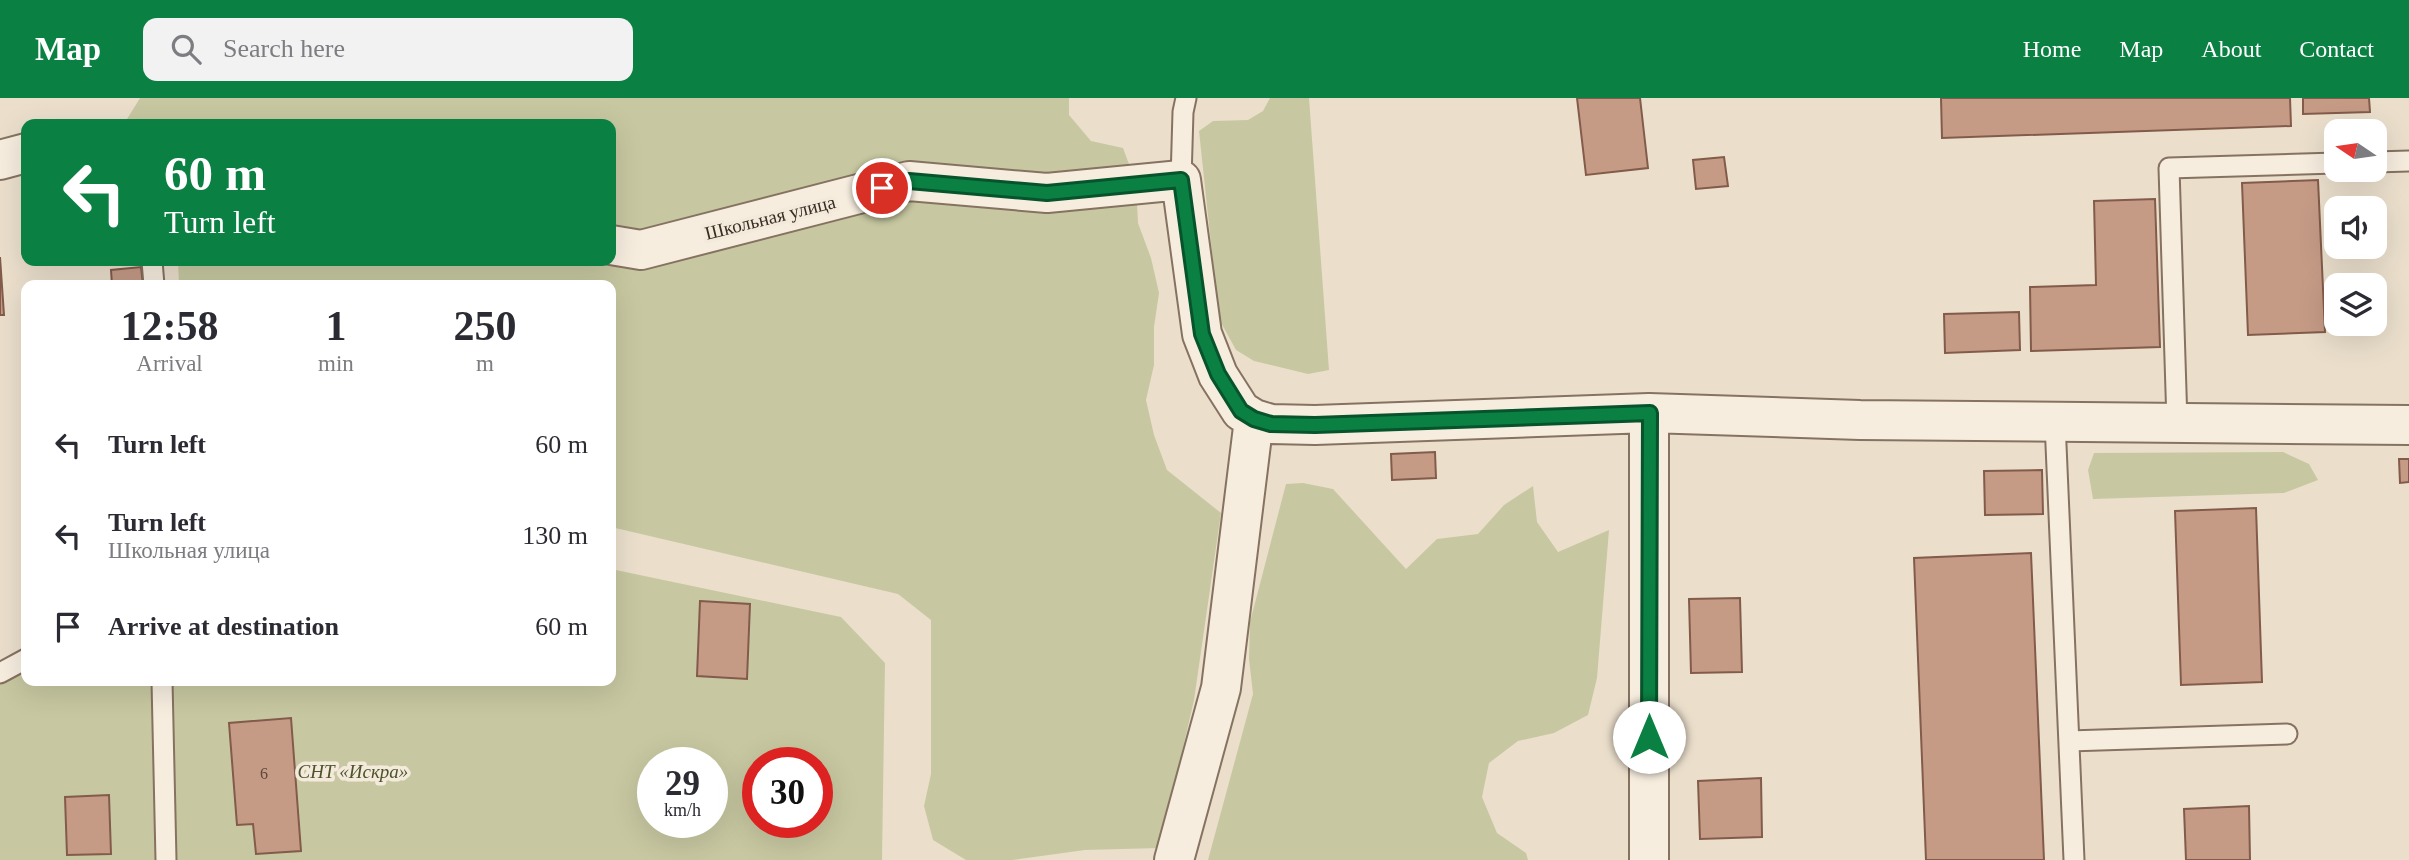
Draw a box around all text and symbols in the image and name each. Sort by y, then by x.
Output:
search box [143,18,633,81]
icon: search [167,30,205,68]
text: Map [35,31,101,67]
text: Search here [223,34,345,63]
text: Home [2023,36,2081,62]
text: Map [2119,36,2163,62]
text: About [2201,36,2261,62]
text: Contact [2299,36,2374,62]
north arrow [2324,119,2387,182]
map controls [2324,119,2387,336]
text: 60 m [164,146,266,201]
icon: left [49,147,140,238]
pin [852,158,912,218]
icon: arrive [863,169,901,207]
street label: Школьная улица [703,191,838,244]
button: sound [2324,196,2387,259]
text: Turn left [164,204,276,240]
button: layers [2324,273,2387,336]
text: 12:58 [121,303,219,349]
text: 1 [325,303,346,349]
text: 250 [453,303,516,349]
text: Arrival [136,351,203,376]
text: min [318,351,354,376]
text: m [476,351,494,376]
icon: left [49,426,87,464]
text: Turn left [108,430,206,459]
text: 60 m [535,430,588,459]
text: Turn left [108,508,206,537]
icon: left [49,517,87,555]
text: 130 m [522,521,588,550]
text: Школьная улица [108,538,270,563]
icon: arrive [49,608,87,646]
text: Arrive at destination [108,612,339,641]
text: 60 m [535,612,588,641]
position arrow [1612,700,1686,774]
speed limit sign: 30 [742,747,833,838]
park label: СНТ «Искра» [298,761,408,782]
text: 29 [665,764,700,803]
house number: 6 [260,765,268,782]
text: km/h [664,800,701,820]

